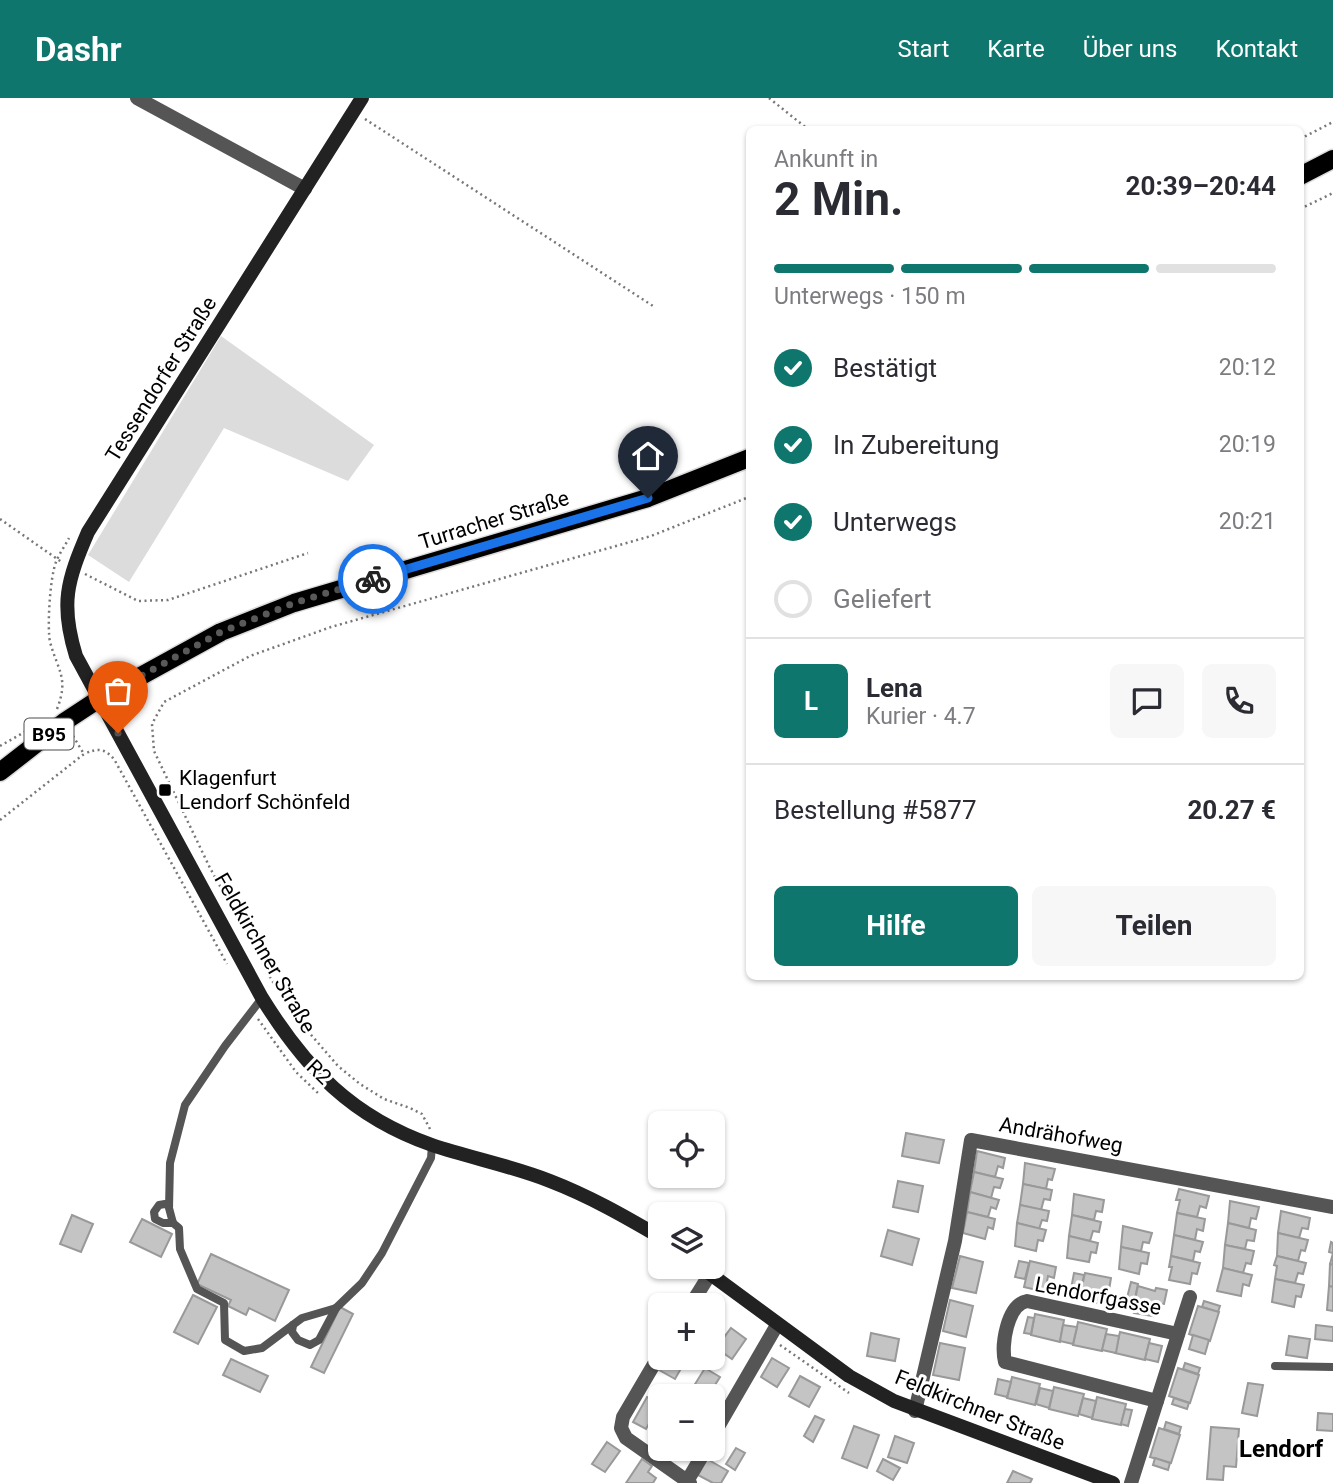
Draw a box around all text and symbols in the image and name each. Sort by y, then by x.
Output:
text: Dashr [35,30,122,69]
text: Start [898,35,949,63]
text: Karte [987,35,1045,63]
text: Über uns [1083,35,1177,63]
text: Kontakt [1215,35,1298,63]
text: Ankunft in [774,146,878,173]
text: 20:39–20:44 [1126,171,1276,201]
text: 2 Min. [774,172,903,226]
text: Unterwegs · 150 m [774,283,966,310]
street label: Tessendorfer Straße [101,292,221,466]
icon: check [774,349,812,387]
text: Bestätigt [833,353,937,383]
text: 20:12 [1219,354,1276,381]
pin [618,426,678,498]
icon: check [774,426,812,464]
text: In Zubereitung [833,430,999,460]
text: 20:19 [1219,431,1276,458]
icon: home [629,437,667,475]
street label: Turracher Straße [416,486,572,554]
icon: check [774,503,812,541]
text: Unterwegs [833,507,957,537]
text: 20:21 [1219,508,1276,535]
courier [338,544,408,614]
icon: bike [354,560,392,598]
text: Geliefert [833,584,931,614]
pin [88,661,148,733]
button: chat [1110,664,1184,738]
button: phone [1202,664,1276,738]
icon: bag [99,672,137,710]
text: Lena [866,673,923,703]
text: L [804,686,818,716]
text: Kurier · 4.7 [866,703,976,730]
road number: B95 [24,719,74,750]
place label: Klagenfurt Lendorf Schönfeld [179,766,350,814]
marker: Klagenfurt Lendorf Schönfeld [157,782,173,798]
text: Bestellung #5877 [774,795,977,825]
text: 20.27 € [1187,795,1276,825]
street label: Feldkirchner Straße [209,869,321,1037]
button: Hilfe [774,886,1018,966]
button: Teilen [1032,886,1276,966]
street label: R2 [302,1055,336,1089]
map controls [648,1111,725,1461]
button: locate [648,1111,725,1188]
street label: Andrähofweg [997,1112,1125,1158]
button: layers [648,1202,725,1279]
street label: Lendorfgasse [1033,1272,1163,1320]
button: + [648,1293,725,1370]
street label: Feldkirchner Straße [892,1365,1068,1455]
button: − [648,1384,725,1461]
district label: Lendorf [1239,1435,1323,1463]

